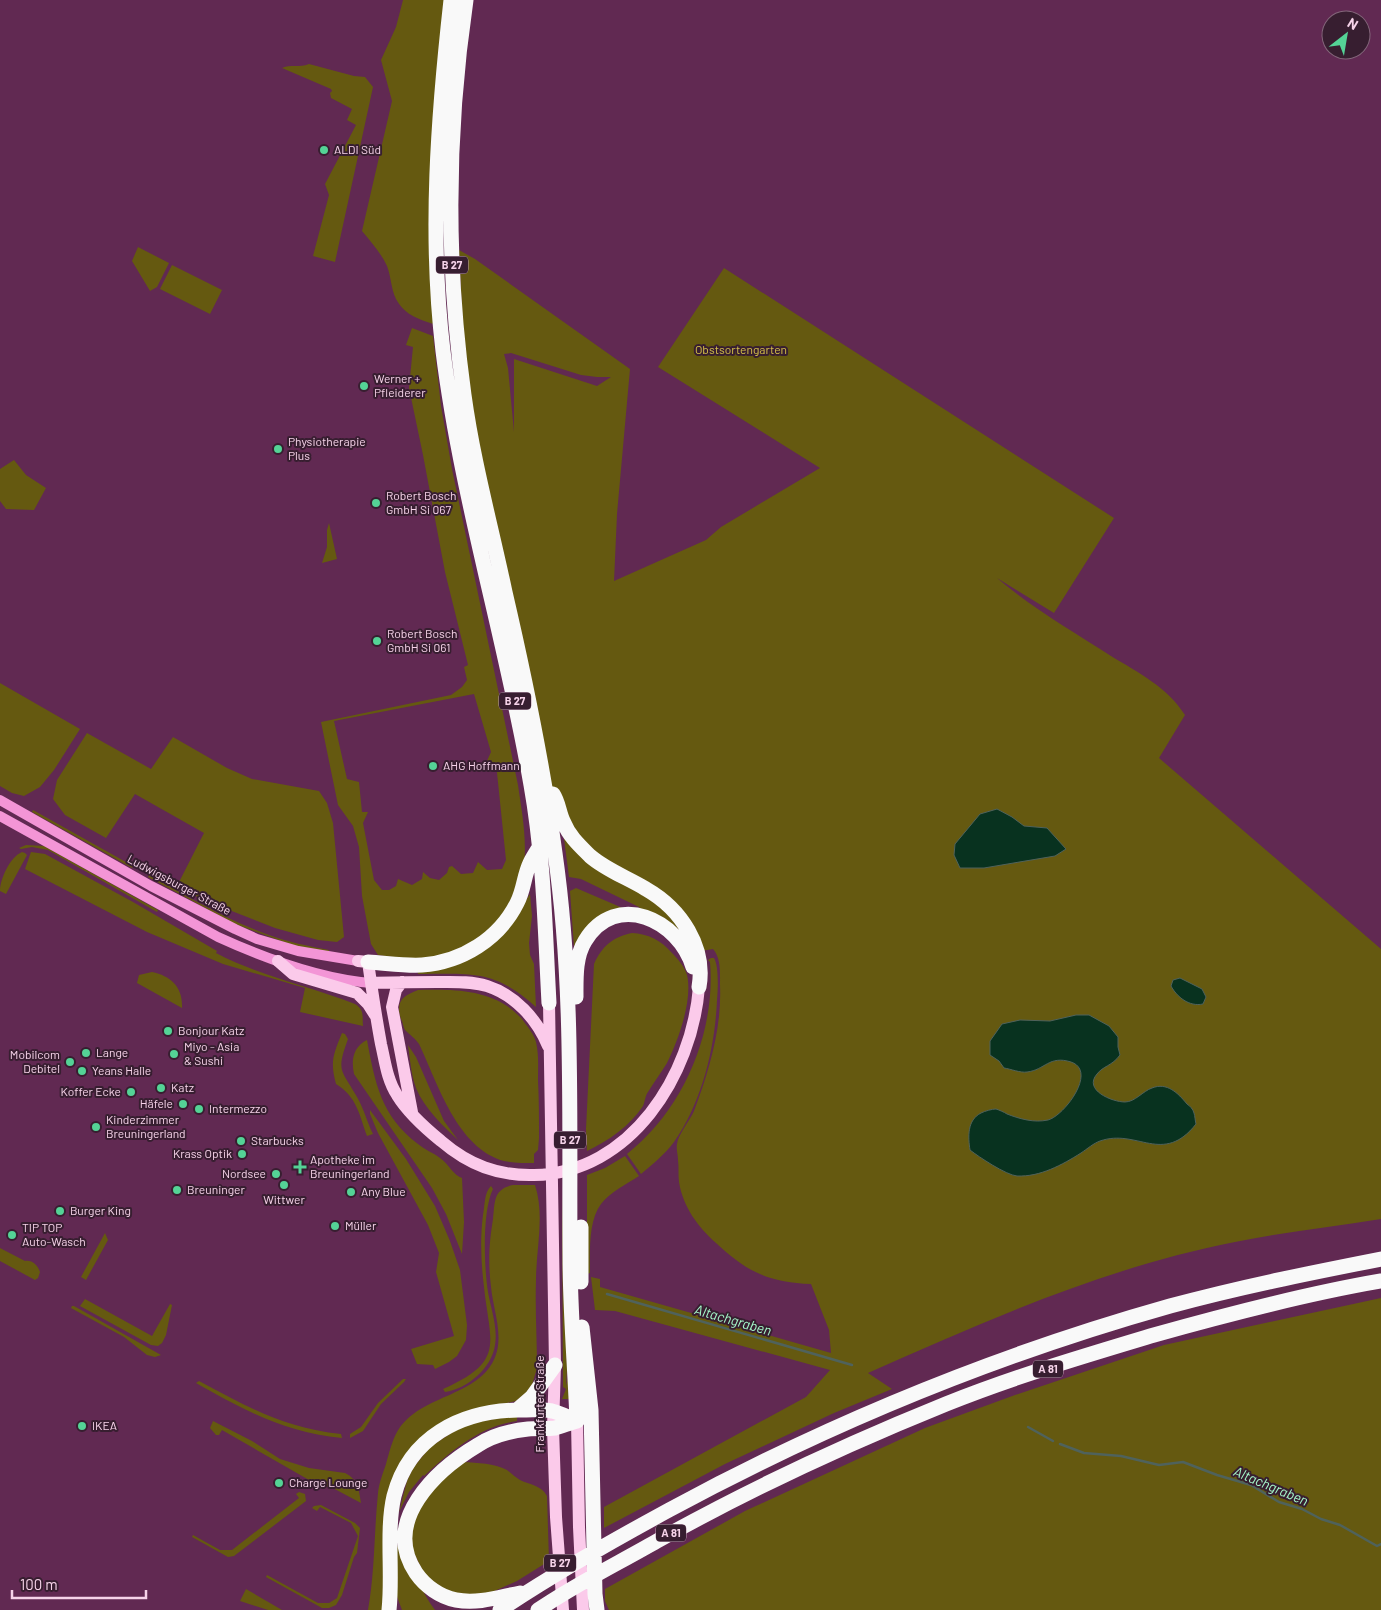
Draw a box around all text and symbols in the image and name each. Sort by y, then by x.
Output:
north arrow [1321,10,1371,60]
text: N [1345,14,1361,33]
place label: ALDI Süd [334,142,381,156]
marker: ALDI Süd [318,144,330,156]
road number: B 27 [436,256,468,274]
park label: Obstsortengarten [695,342,787,356]
place label: Werner + Pfleiderer [374,371,426,399]
marker: Werner + Pfleiderer [358,380,370,392]
place label: Physiotherapie Plus [288,434,366,462]
marker: Physiotherapie Plus [272,443,284,455]
place label: Robert Bosch GmbH Si 067 [386,488,457,516]
marker: Robert Bosch GmbH Si 067 [370,497,382,509]
place label: Robert Bosch GmbH Si 061 [387,626,458,654]
marker: Robert Bosch GmbH Si 061 [371,635,383,647]
road number: B 27 [499,692,531,709]
place label: AHG Hoffmann [443,758,520,772]
marker: AHG Hoffmann [427,760,439,772]
street label: Ludwigsburger Straße [125,851,234,917]
place label: Bonjour Katz [178,1023,244,1037]
marker: Bonjour Katz [162,1025,174,1037]
place label: Miyo - Asia & Sushi [184,1039,239,1067]
place label: Lange [96,1045,128,1059]
place label: Mobilcom Debitel [10,1047,60,1075]
marker: Lange [80,1047,92,1059]
marker: Miyo - Asia & Sushi [168,1048,180,1060]
marker: Mobilcom Debitel [64,1056,76,1068]
place label: Yeans Halle [92,1063,151,1077]
marker: Yeans Halle [76,1065,88,1077]
place label: Katz [171,1080,194,1094]
marker: Katz [155,1082,167,1094]
place label: Koffer Ecke [61,1084,121,1098]
marker: Koffer Ecke [125,1086,137,1098]
place label: Häfele [140,1096,173,1110]
marker: Häfele [177,1098,189,1110]
place label: Intermezzo [209,1101,267,1115]
marker: Intermezzo [193,1103,205,1115]
place label: Kinderzimmer Breuningerland [106,1112,186,1140]
marker: Kinderzimmer Breuningerland [90,1121,102,1133]
road number: B 27 [554,1132,586,1148]
place label: Starbucks [251,1133,304,1147]
marker: Starbucks [235,1135,247,1147]
place label: Krass Optik [173,1146,232,1160]
marker: Krass Optik [236,1148,248,1160]
place label: Apotheke im Breuningerland [310,1152,390,1180]
marker: Apotheke im Breuningerland [294,1161,306,1173]
place label: Nordsee [222,1166,266,1180]
marker: Nordsee [270,1168,282,1180]
marker: Wittwer [278,1179,290,1191]
place label: Breuninger [187,1182,245,1196]
marker: Breuninger [171,1184,183,1196]
place label: Any Blue [361,1184,406,1198]
marker: Any Blue [345,1186,357,1198]
place label: Wittwer [263,1192,305,1206]
place label: Burger King [70,1203,131,1217]
marker: Burger King [54,1205,66,1217]
place label: Müller [345,1218,377,1232]
place label: TIP TOP Auto-Wasch [22,1220,86,1248]
marker: Müller [329,1220,341,1232]
marker: TIP TOP Auto-Wasch [6,1229,18,1241]
water label: Altachgraben [693,1300,774,1339]
street label: Frankfurter Straße [532,1355,546,1453]
road number: A 81 [1033,1360,1063,1378]
place label: IKEA [92,1418,117,1432]
marker: IKEA [76,1420,88,1432]
water label: Altachgraben [1231,1462,1311,1509]
place label: Charge Lounge [289,1475,367,1489]
marker: Charge Lounge [273,1477,285,1489]
road number: A 81 [656,1525,686,1542]
road number: B 27 [544,1555,576,1572]
scale bar [12,1568,146,1600]
text: 100 m [20,1575,58,1593]

